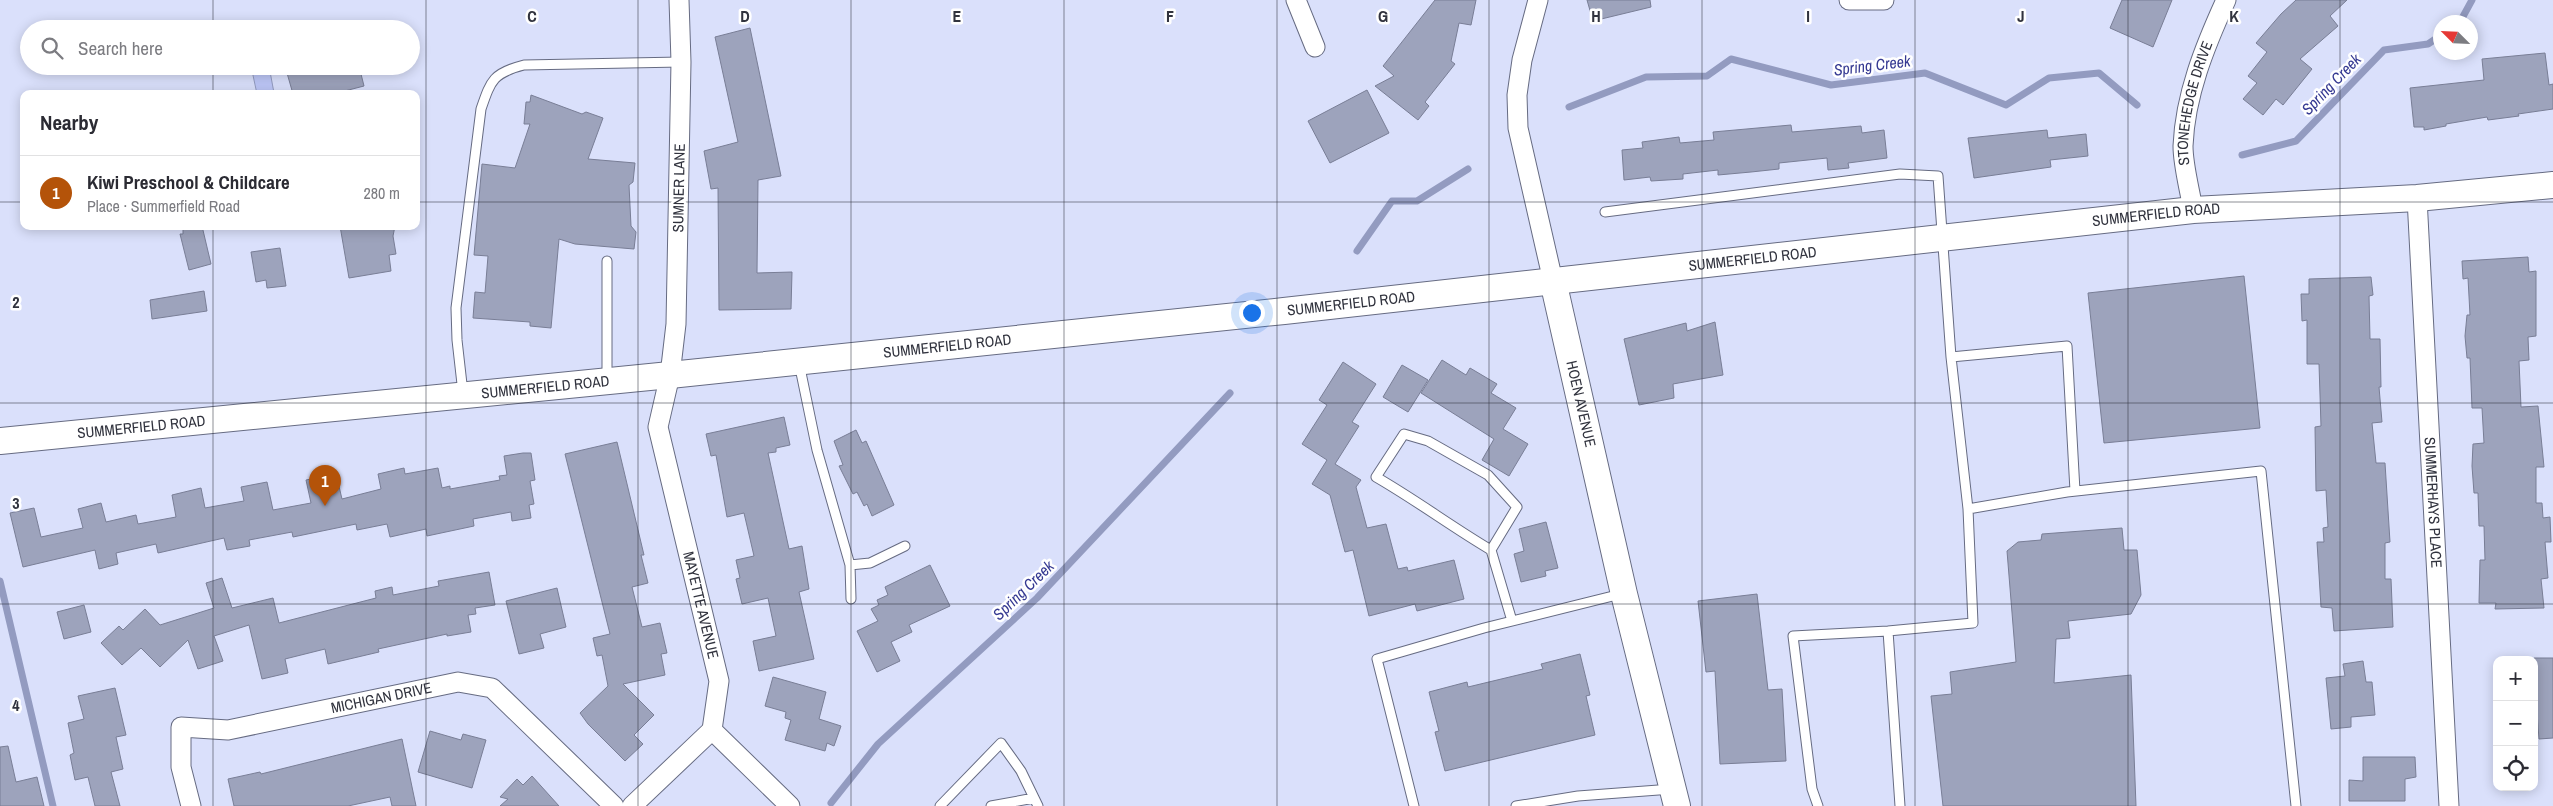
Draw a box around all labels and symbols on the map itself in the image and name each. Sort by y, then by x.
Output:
text: C [527,5,537,27]
text: D [740,5,750,27]
text: E [953,5,962,27]
text: F [1166,5,1174,27]
text: G [1378,5,1388,27]
text: H [1591,5,1601,27]
text: I [1806,5,1810,27]
text: J [2017,5,2025,27]
text: K [2229,5,2239,27]
north arrow [2433,15,2478,60]
street label: STONEHEDGE DRIVE [2172,38,2217,167]
water label: Spring Creek [2296,48,2366,119]
water label: Spring Creek [1832,49,1912,81]
street label: SUMNER LANE [667,143,690,233]
street label: SUMMERFIELD ROAD [2091,198,2221,231]
street label: SUMMERFIELD ROAD [1687,241,1818,276]
street label: SUMMERFIELD ROAD [1286,286,1416,321]
text: 2 [12,291,20,313]
your location [1239,300,1265,326]
street label: SUMMERFIELD ROAD [882,328,1012,363]
street label: HOEN AVENUE [1561,358,1601,449]
street label: SUMMERFIELD ROAD [480,370,610,404]
street label: SUMMERFIELD ROAD [76,410,206,443]
street label: SUMMERHAYS PLACE [2420,437,2447,569]
pin: 1 [309,465,341,506]
text: 3 [12,492,20,514]
street label: MAYETTE AVENUE [678,549,724,661]
water label: Spring Creek [988,555,1059,625]
street label: MICHIGAN DRIVE [329,677,434,718]
text: 4 [12,694,20,716]

